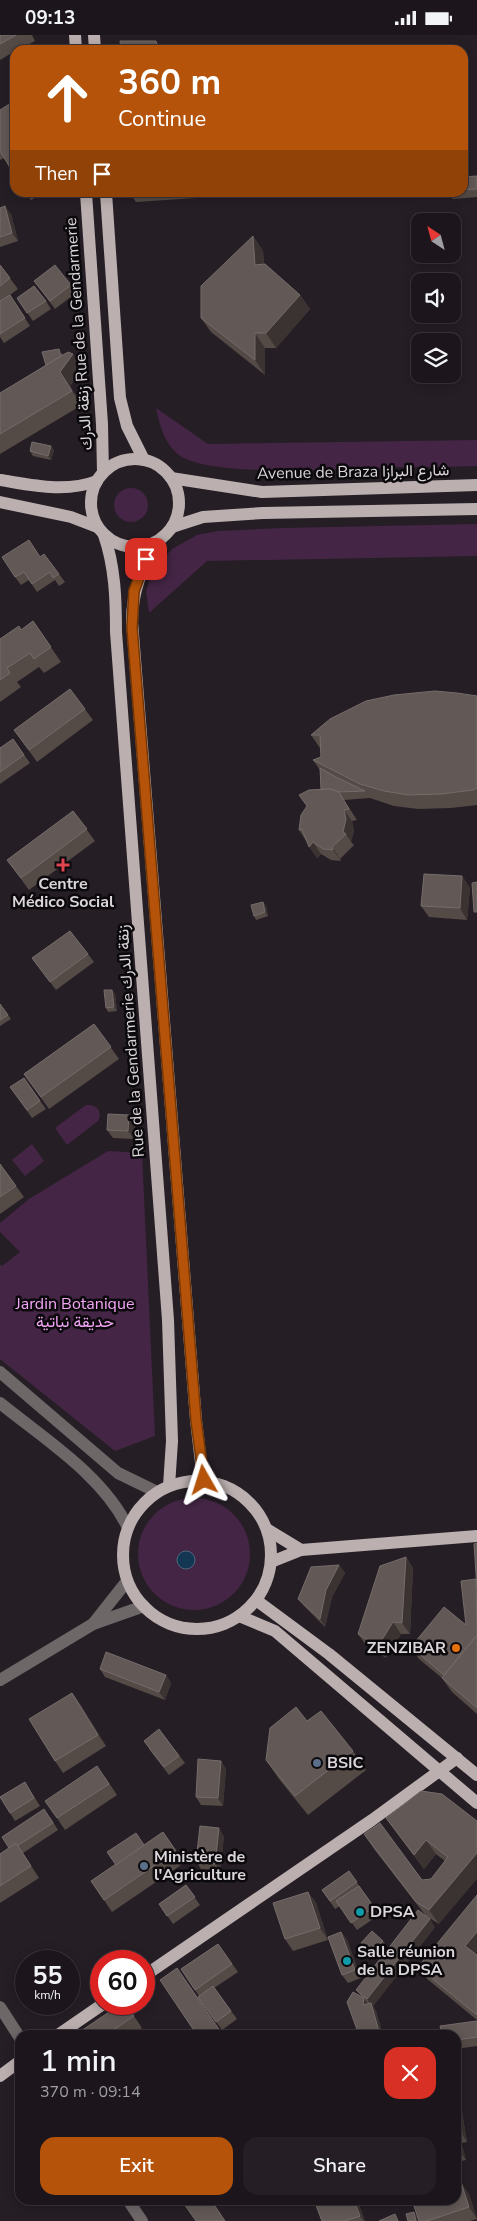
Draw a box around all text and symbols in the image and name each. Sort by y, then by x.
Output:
text: 09:13 [25,5,75,31]
text: 360 m [118,59,221,106]
icon: ahead [35,65,100,130]
text: Continue [118,104,206,134]
icon: arrive [88,160,116,188]
text: Then [35,161,78,187]
north arrow [411,213,461,263]
map controls [411,213,461,383]
street label: زنقة الدرك Rue de la Gendarmerie [60,217,98,451]
button: sound [411,273,461,323]
button: layers [411,333,461,383]
street label: Avenue de Braza شارع البرازا [257,459,449,485]
pin [125,538,167,580]
icon: arrive [132,545,160,573]
marker: Centre Médico Social [56,858,70,872]
place label: Centre Médico Social [12,873,114,913]
street label: Rue de la Gendarmerie زنقة الدرك [112,924,150,1158]
park label: Jardin Botanique حديقة نباتية [15,1293,134,1333]
position arrow [177,1453,229,1505]
place label: ZENZIBAR [367,1637,446,1659]
marker: ZENZIBAR [450,1642,462,1654]
place label: BSIC [327,1752,364,1774]
marker: BSIC [311,1757,323,1769]
place label: Ministère de l'Agriculture [154,1846,246,1886]
marker: Ministère de l'Agriculture [138,1860,150,1872]
place label: DPSA [370,1901,415,1923]
marker: DPSA [354,1906,366,1918]
place label: Salle réunion de la DPSA [357,1941,455,1981]
speed limit sign: 60 [90,1950,155,2015]
marker: Salle réunion de la DPSA [341,1955,353,1967]
text: 55 [32,1959,63,1993]
text: km/h [34,1987,61,2003]
text: 1 min [40,2041,116,2082]
button: close [384,2047,436,2099]
text: 370 m · 09:14 [40,2081,141,2103]
button: Exit [40,2137,233,2195]
button: Share [243,2137,436,2195]

